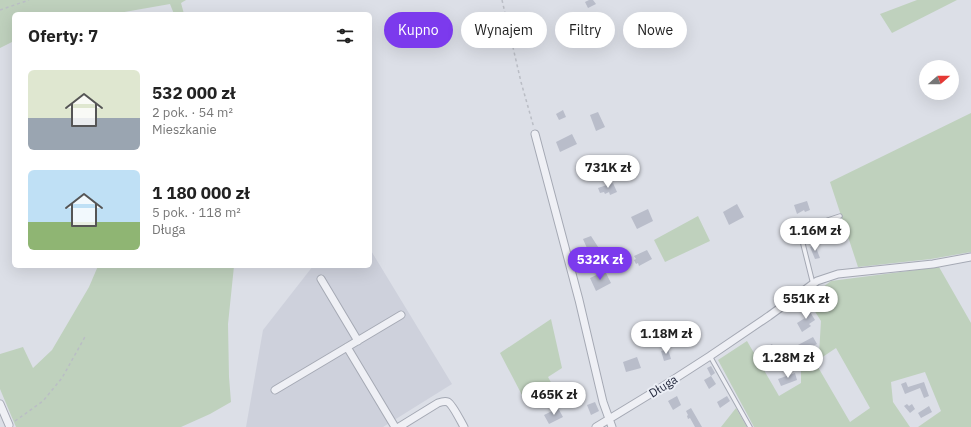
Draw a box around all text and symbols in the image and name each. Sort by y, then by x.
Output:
chip: Kupno [384,12,453,48]
chip: Wynajem [461,12,547,48]
chip: Filtry [555,12,615,48]
chip: Nowe [623,12,687,48]
text: Oferty: 7 [28,25,98,47]
icon: filters [334,25,356,47]
north arrow [919,60,959,100]
map controls [919,60,959,100]
text: 532 000 zł [152,82,235,104]
icon: home [60,86,108,134]
text: 2 pok. · 54 m² [152,104,233,121]
text: Mieszkanie [152,121,217,138]
pin: 731K zł [571,155,645,189]
text: 731K zł [585,159,631,176]
text: 1 180 000 zł [152,182,250,204]
icon: home [60,186,108,234]
text: 5 pok. · 118 m² [152,204,241,221]
pin: 1.16M zł [774,218,856,252]
text: Długa [152,221,186,238]
text: 1.16M zł [789,222,841,239]
pin: 532K zł [563,247,637,281]
text: 532K zł [577,251,623,268]
pin: 551K zł [769,286,843,320]
text: 551K zł [783,290,829,307]
pin: 1.18M zł [625,321,707,355]
text: 1.18M zł [640,325,692,342]
pin: 1.28M zł [747,345,829,379]
text: 1.28M zł [762,349,814,366]
street label: Długa [646,371,681,401]
pin: 465K zł [517,382,591,416]
text: 465K zł [531,386,577,403]

